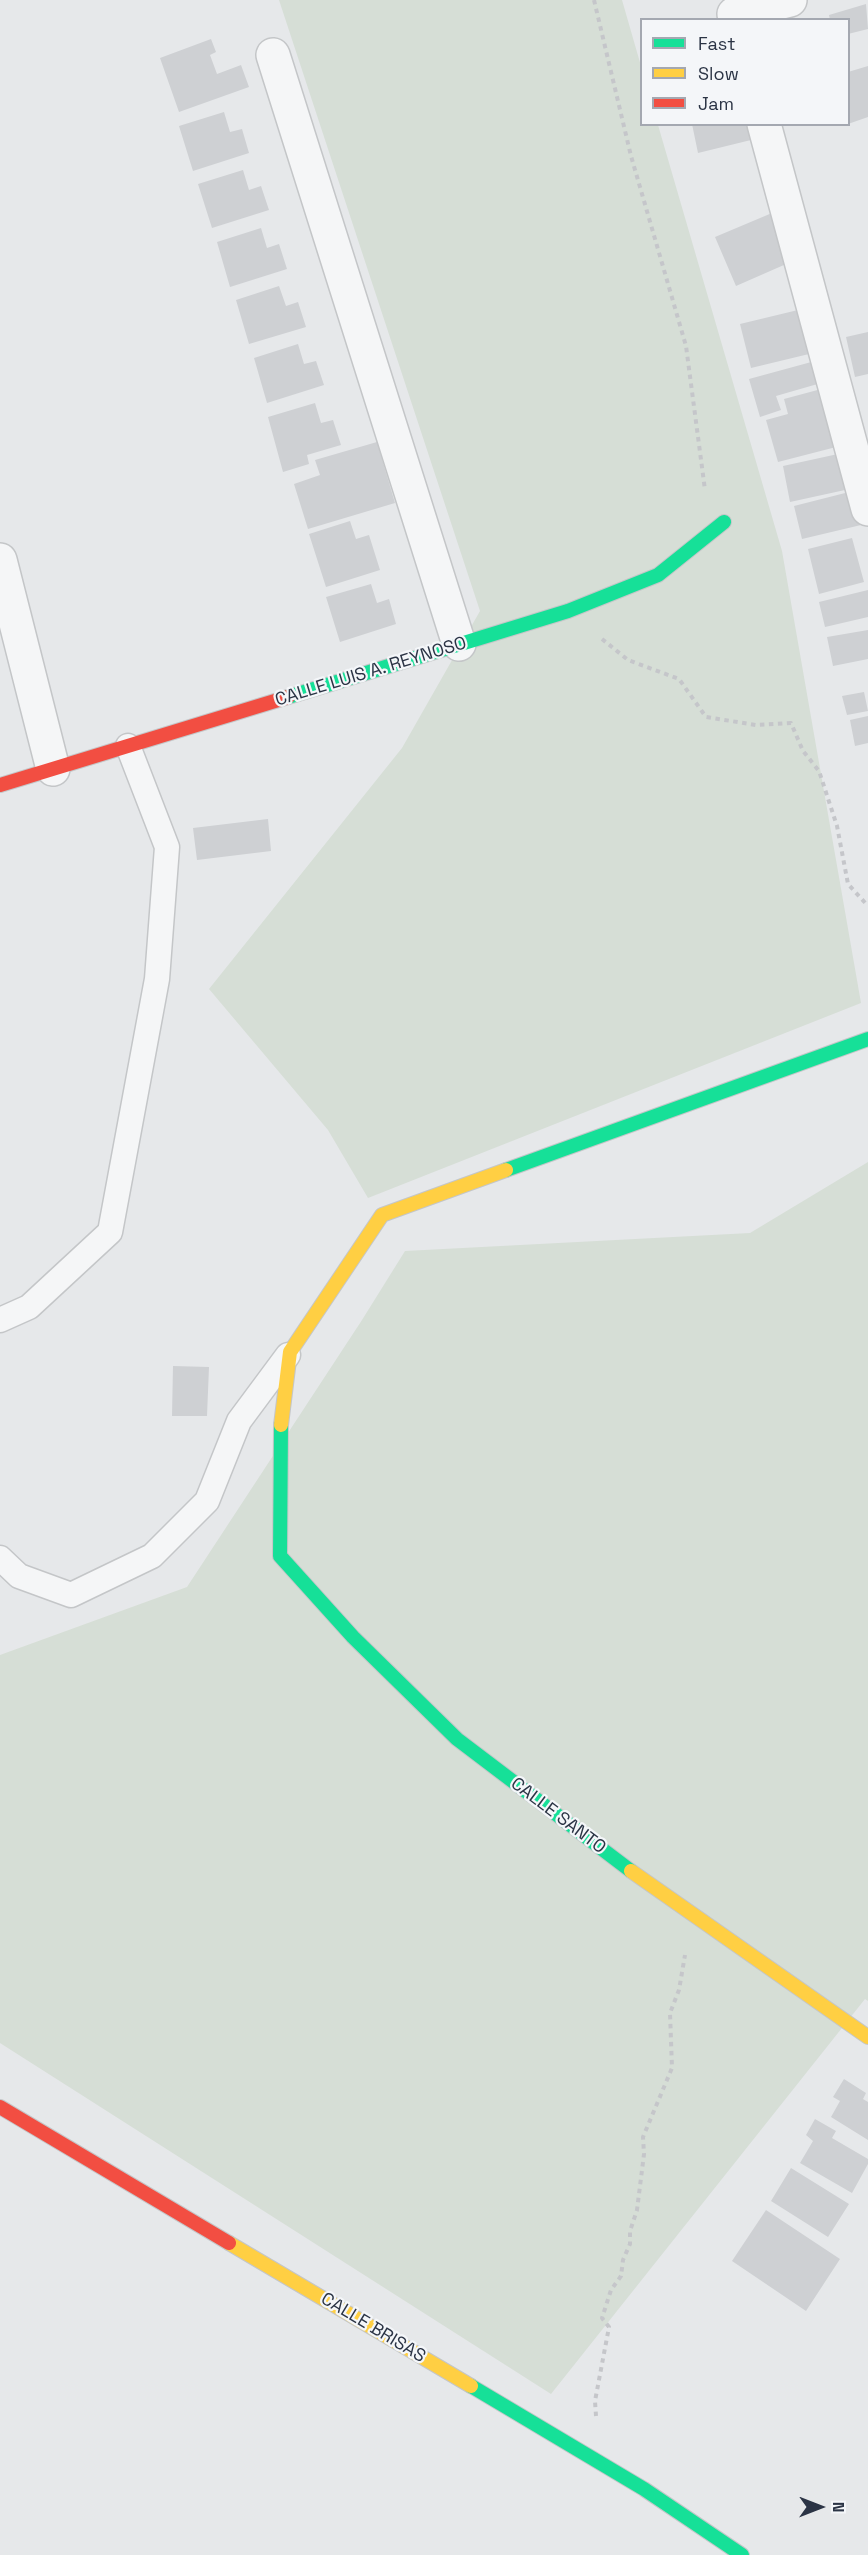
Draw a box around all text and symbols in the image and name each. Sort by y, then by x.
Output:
legend [640,18,850,126]
text: Fast [698,32,735,55]
text: Slow [698,62,739,85]
text: Jam [698,92,734,115]
street label: CALLE LUIS A. REYNOSO [273,633,469,711]
street label: CALLE SANTO [506,1773,610,1859]
street label: CALLE BRISAS [317,2288,429,2368]
north arrow [790,2477,850,2537]
text: N [828,2502,849,2512]

